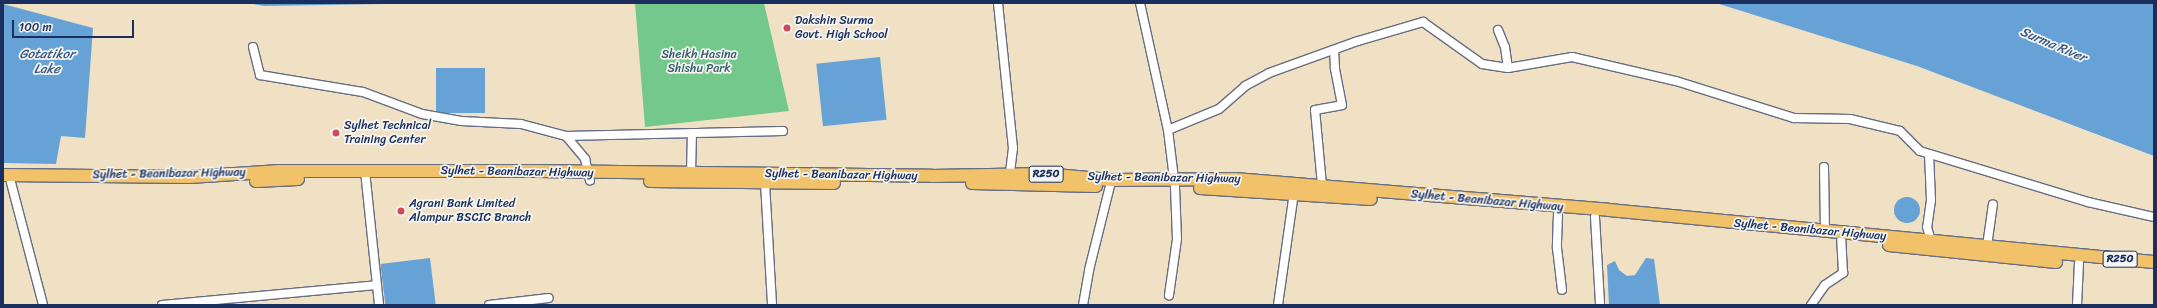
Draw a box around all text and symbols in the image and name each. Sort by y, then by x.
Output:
scale bar [14,12,136,38]
place label: Dakshin Surma Govt. High School [795,14,889,42]
text: 100 m [19,16,52,38]
marker: Dakshin Surma Govt. High School [782,23,792,33]
water label: Surma River [2018,24,2088,66]
water label: Gotatikor Lake [19,47,75,78]
park label: Sheikh Hasina Shishu Park [662,48,736,76]
place label: Sylhet Technical Training Center [344,119,431,147]
marker: Sylhet Technical Training Center [331,128,341,138]
street label: Sylhet - Beanibazar Highway [440,163,594,181]
street label: Sylhet - Beanibazar Highway [92,165,246,183]
road number: R250 [1028,165,1064,183]
street label: Sylhet - Beanibazar Highway [764,166,918,184]
street label: Sylhet - Beanibazar Highway [1087,169,1241,187]
street label: Sylhet - Beanibazar Highway [1410,187,1564,215]
place label: Agrani Bank Limited Alampur BSCIC Branch [409,197,531,225]
marker: Agrani Bank Limited Alampur BSCIC Branch [396,206,406,216]
street label: Sylhet - Beanibazar Highway [1733,216,1887,244]
road number: R250 [2102,250,2138,268]

